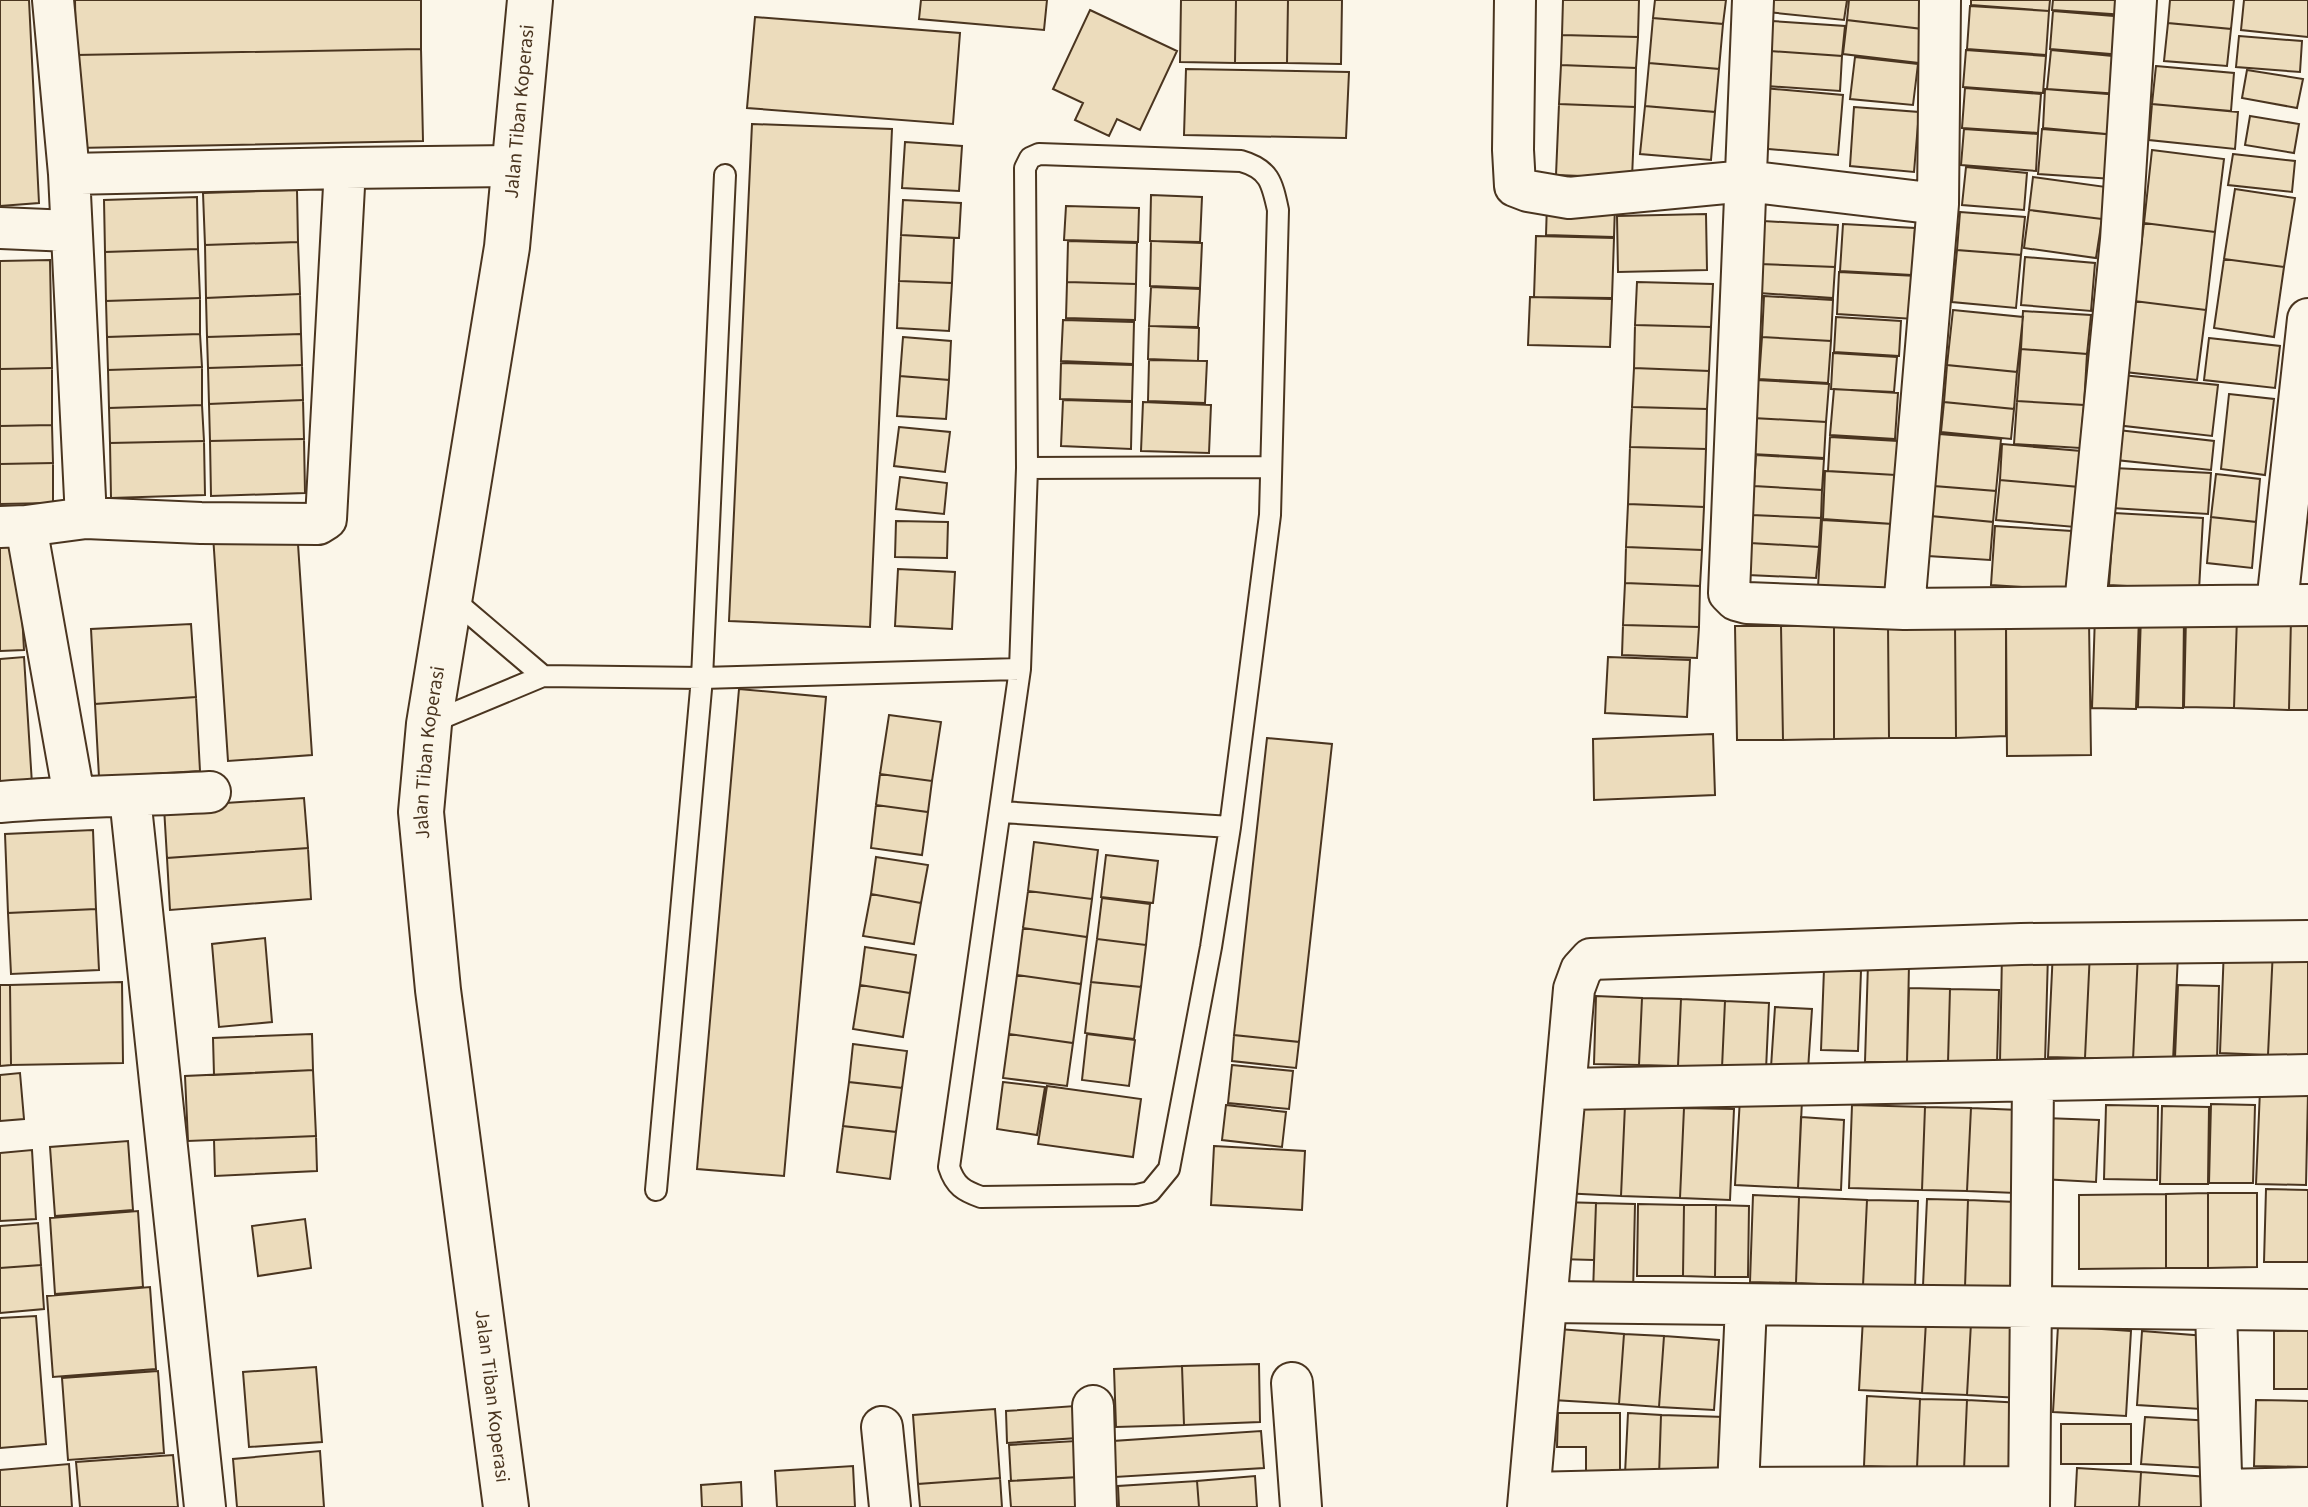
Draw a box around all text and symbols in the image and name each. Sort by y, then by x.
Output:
street label: Jalan Tiban Koperasi [498,23,542,200]
street label: Jalan Tiban Koperasi [407,664,452,841]
street label: Jalan Tiban Koperasi [467,1308,517,1484]

